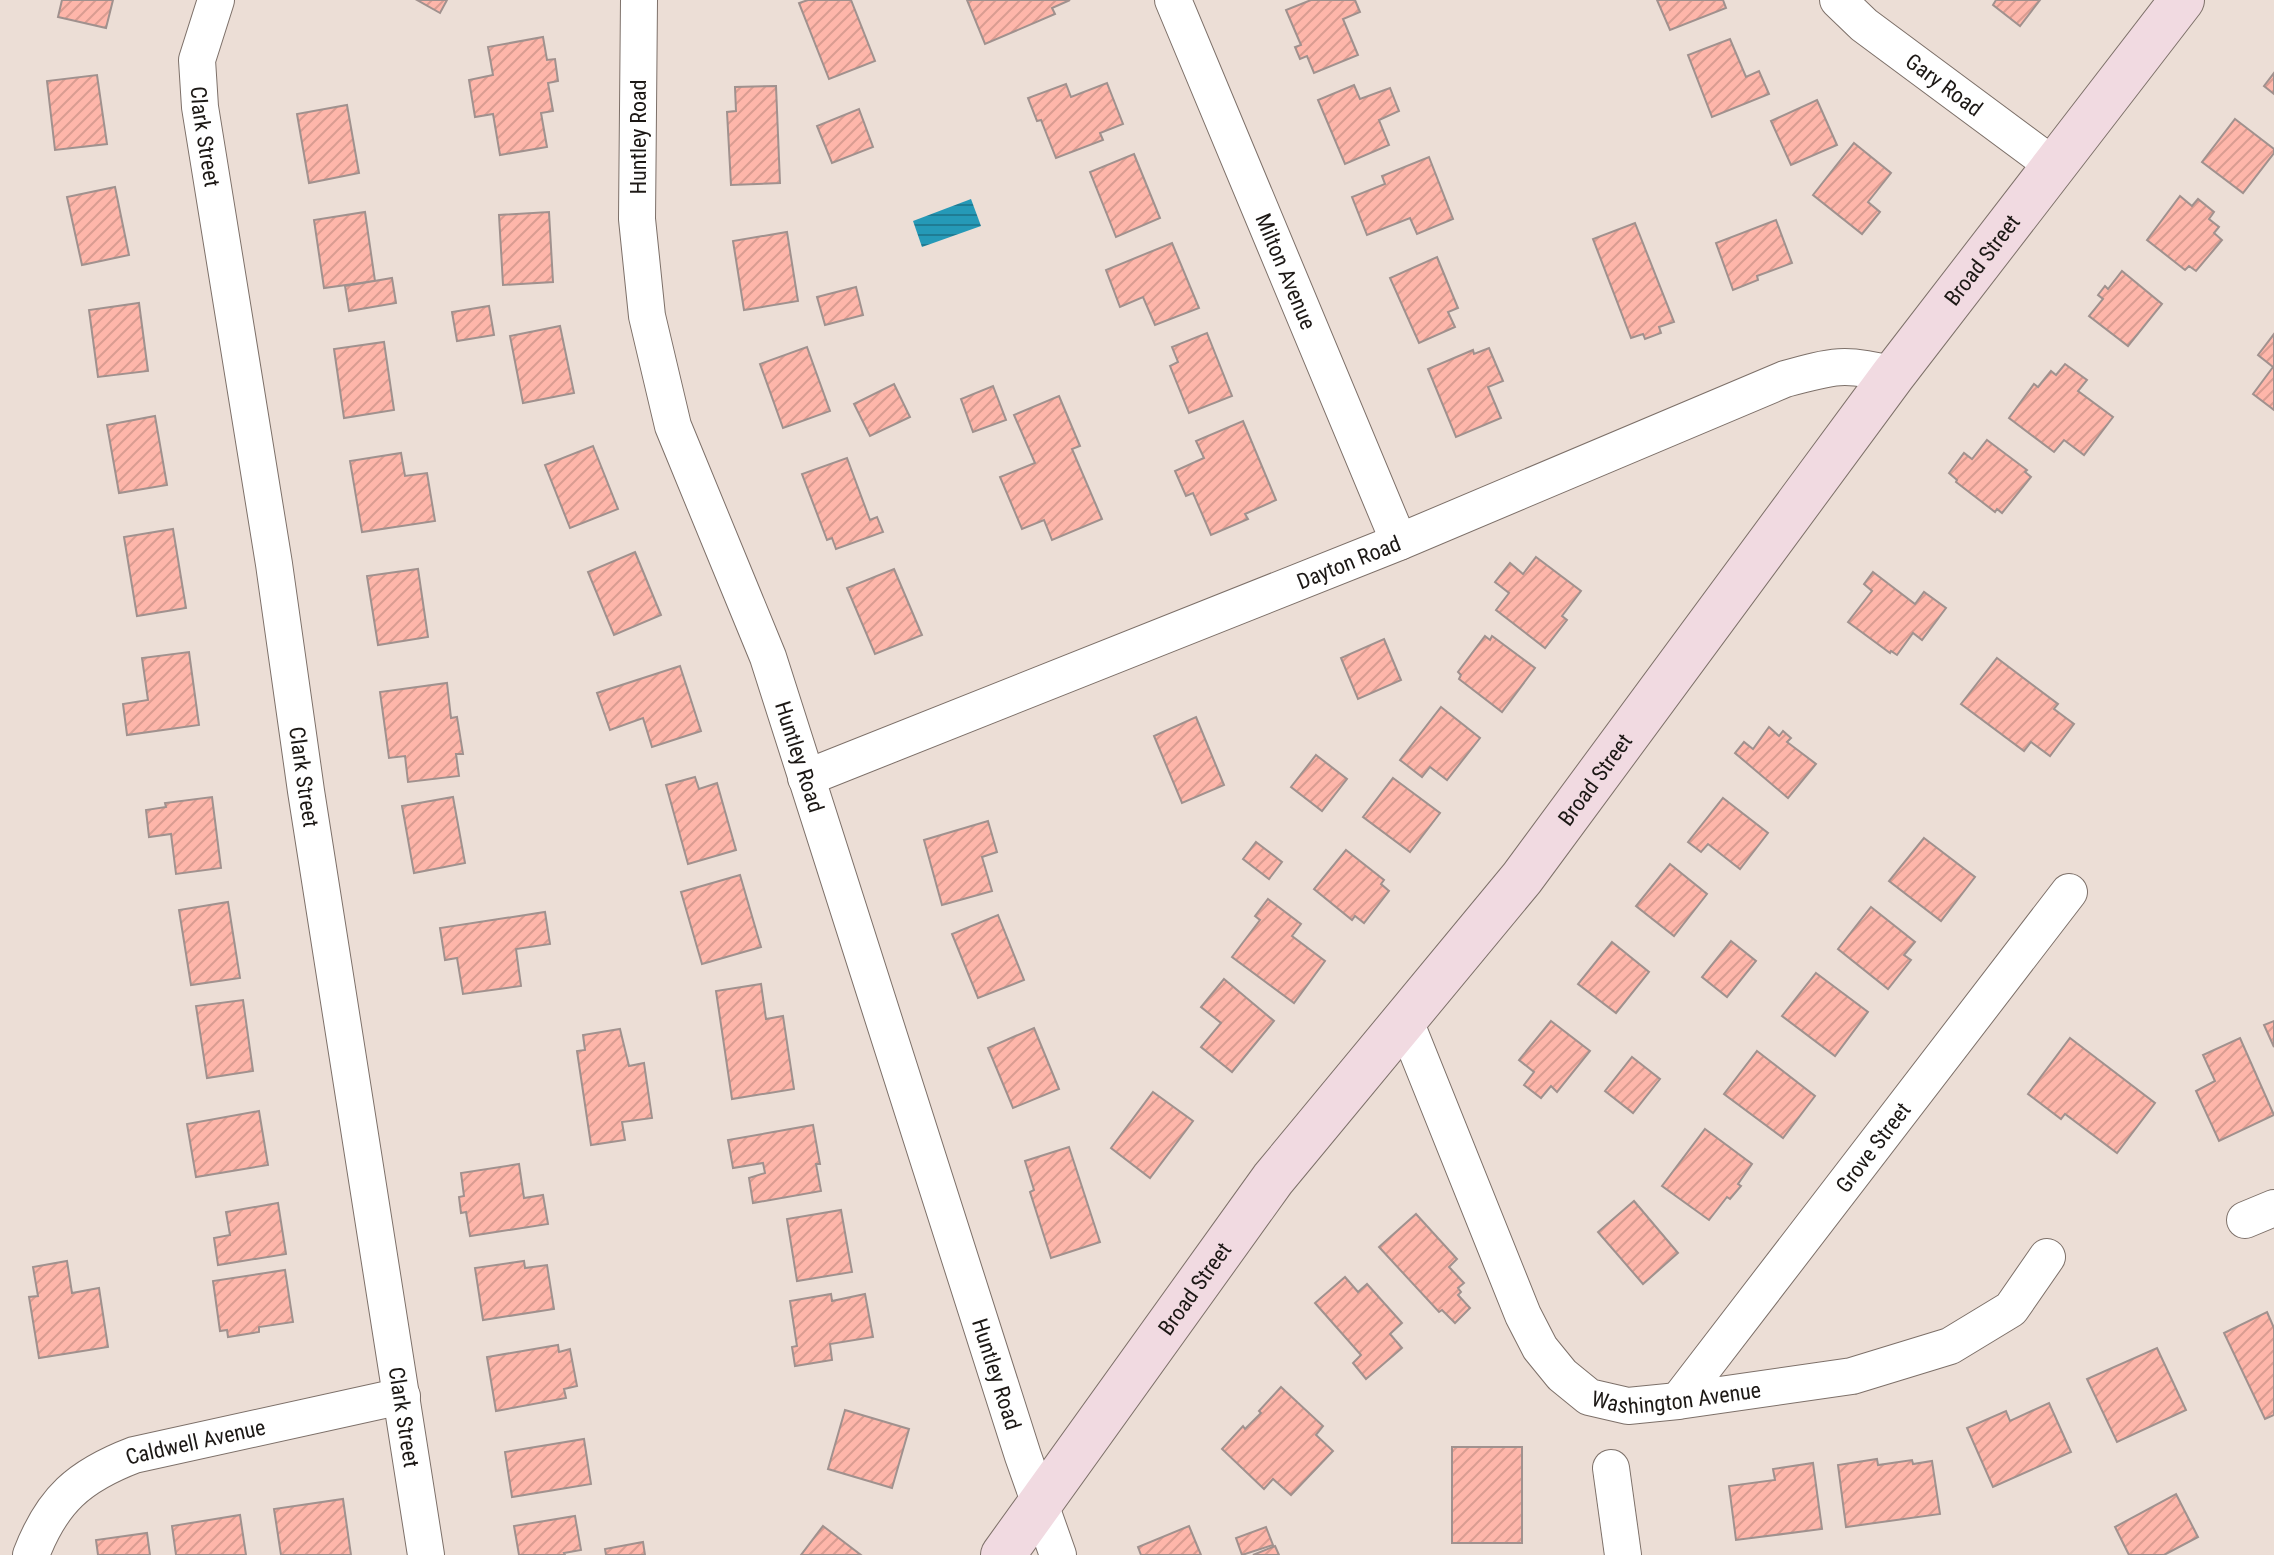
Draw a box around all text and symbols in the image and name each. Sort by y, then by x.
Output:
street label: Gary Road [1901,48,1987,121]
street label: Huntley Road [626,79,651,195]
street label: Clark Street [186,86,225,189]
street label: Milton Avenue [1250,210,1321,333]
street label: Broad Street [1939,210,2025,310]
street label: Dayton Road [1293,531,1404,594]
street label: Huntley Road [770,698,829,816]
street label: Clark Street [284,725,324,829]
street label: Broad Street [1553,729,1637,830]
street label: Grove Street [1831,1098,1916,1197]
street label: Broad Street [1153,1238,1236,1340]
street label: Huntley Road [967,1316,1026,1433]
street label: Clark Street [384,1365,424,1469]
street label: Washington Avenue [1589,1377,1762,1419]
street label: Caldwell Avenue [122,1414,268,1470]

